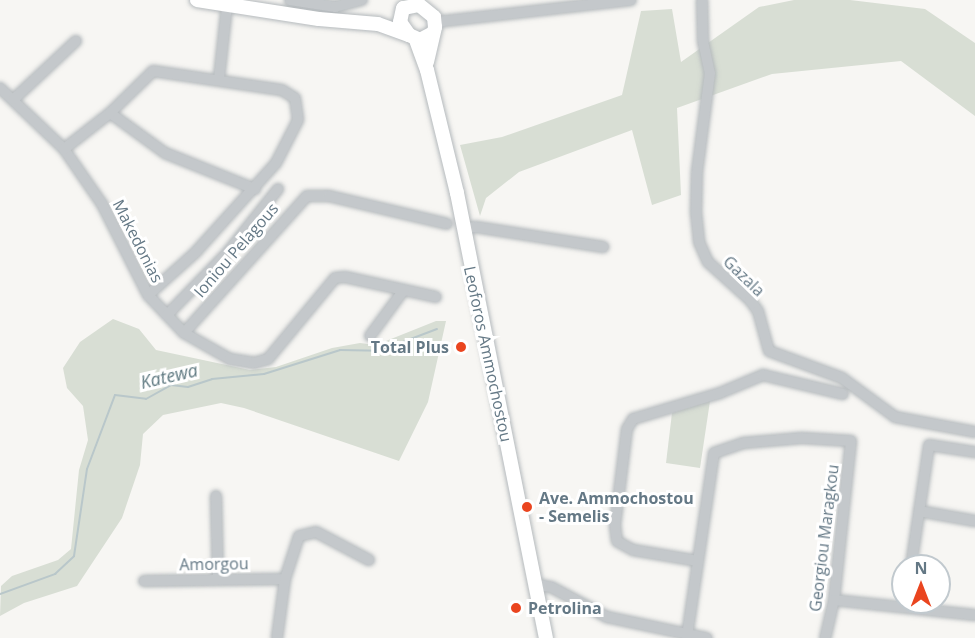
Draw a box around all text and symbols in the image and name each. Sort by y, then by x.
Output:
street label: Makedonias [109,196,167,286]
street label: Ioniou Pelagous [190,199,282,301]
street label: Gazala [719,252,769,300]
street label: Leoforos Ammochostou [460,264,516,444]
place label: Total Plus [371,337,449,357]
marker: Total Plus [454,340,468,354]
water label: Katewa [138,359,200,393]
street label: Georgiou Maragkou [805,463,843,613]
place label: Ave. Ammochostou - Semelis [539,488,694,526]
marker: Ave. Ammochostou - Semelis [520,500,534,514]
street label: Amorgou [179,554,249,574]
north arrow [891,554,951,614]
text: N [914,557,928,579]
place label: Petrolina [528,598,602,618]
marker: Petrolina [509,601,523,615]

